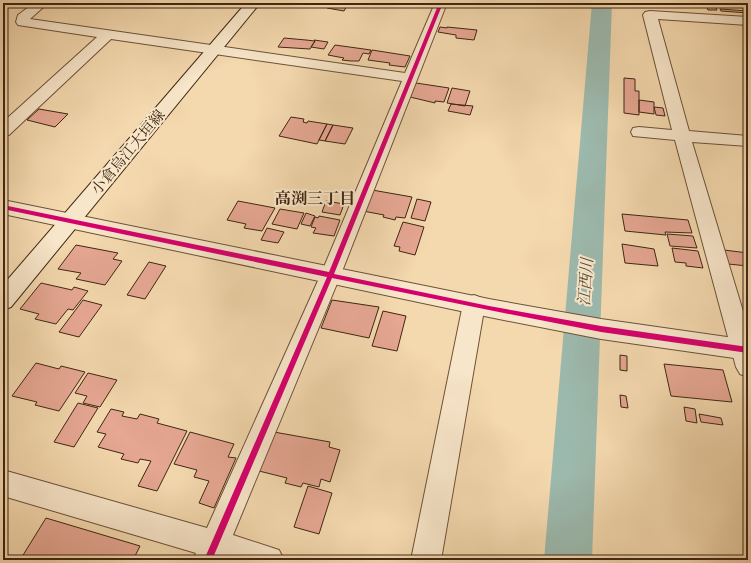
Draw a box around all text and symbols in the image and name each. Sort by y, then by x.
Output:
street label: 小倉烏江大垣線 [87,106,171,200]
district label: 高渕三丁目 [275,189,355,212]
water label: 江西川 [574,255,601,307]

